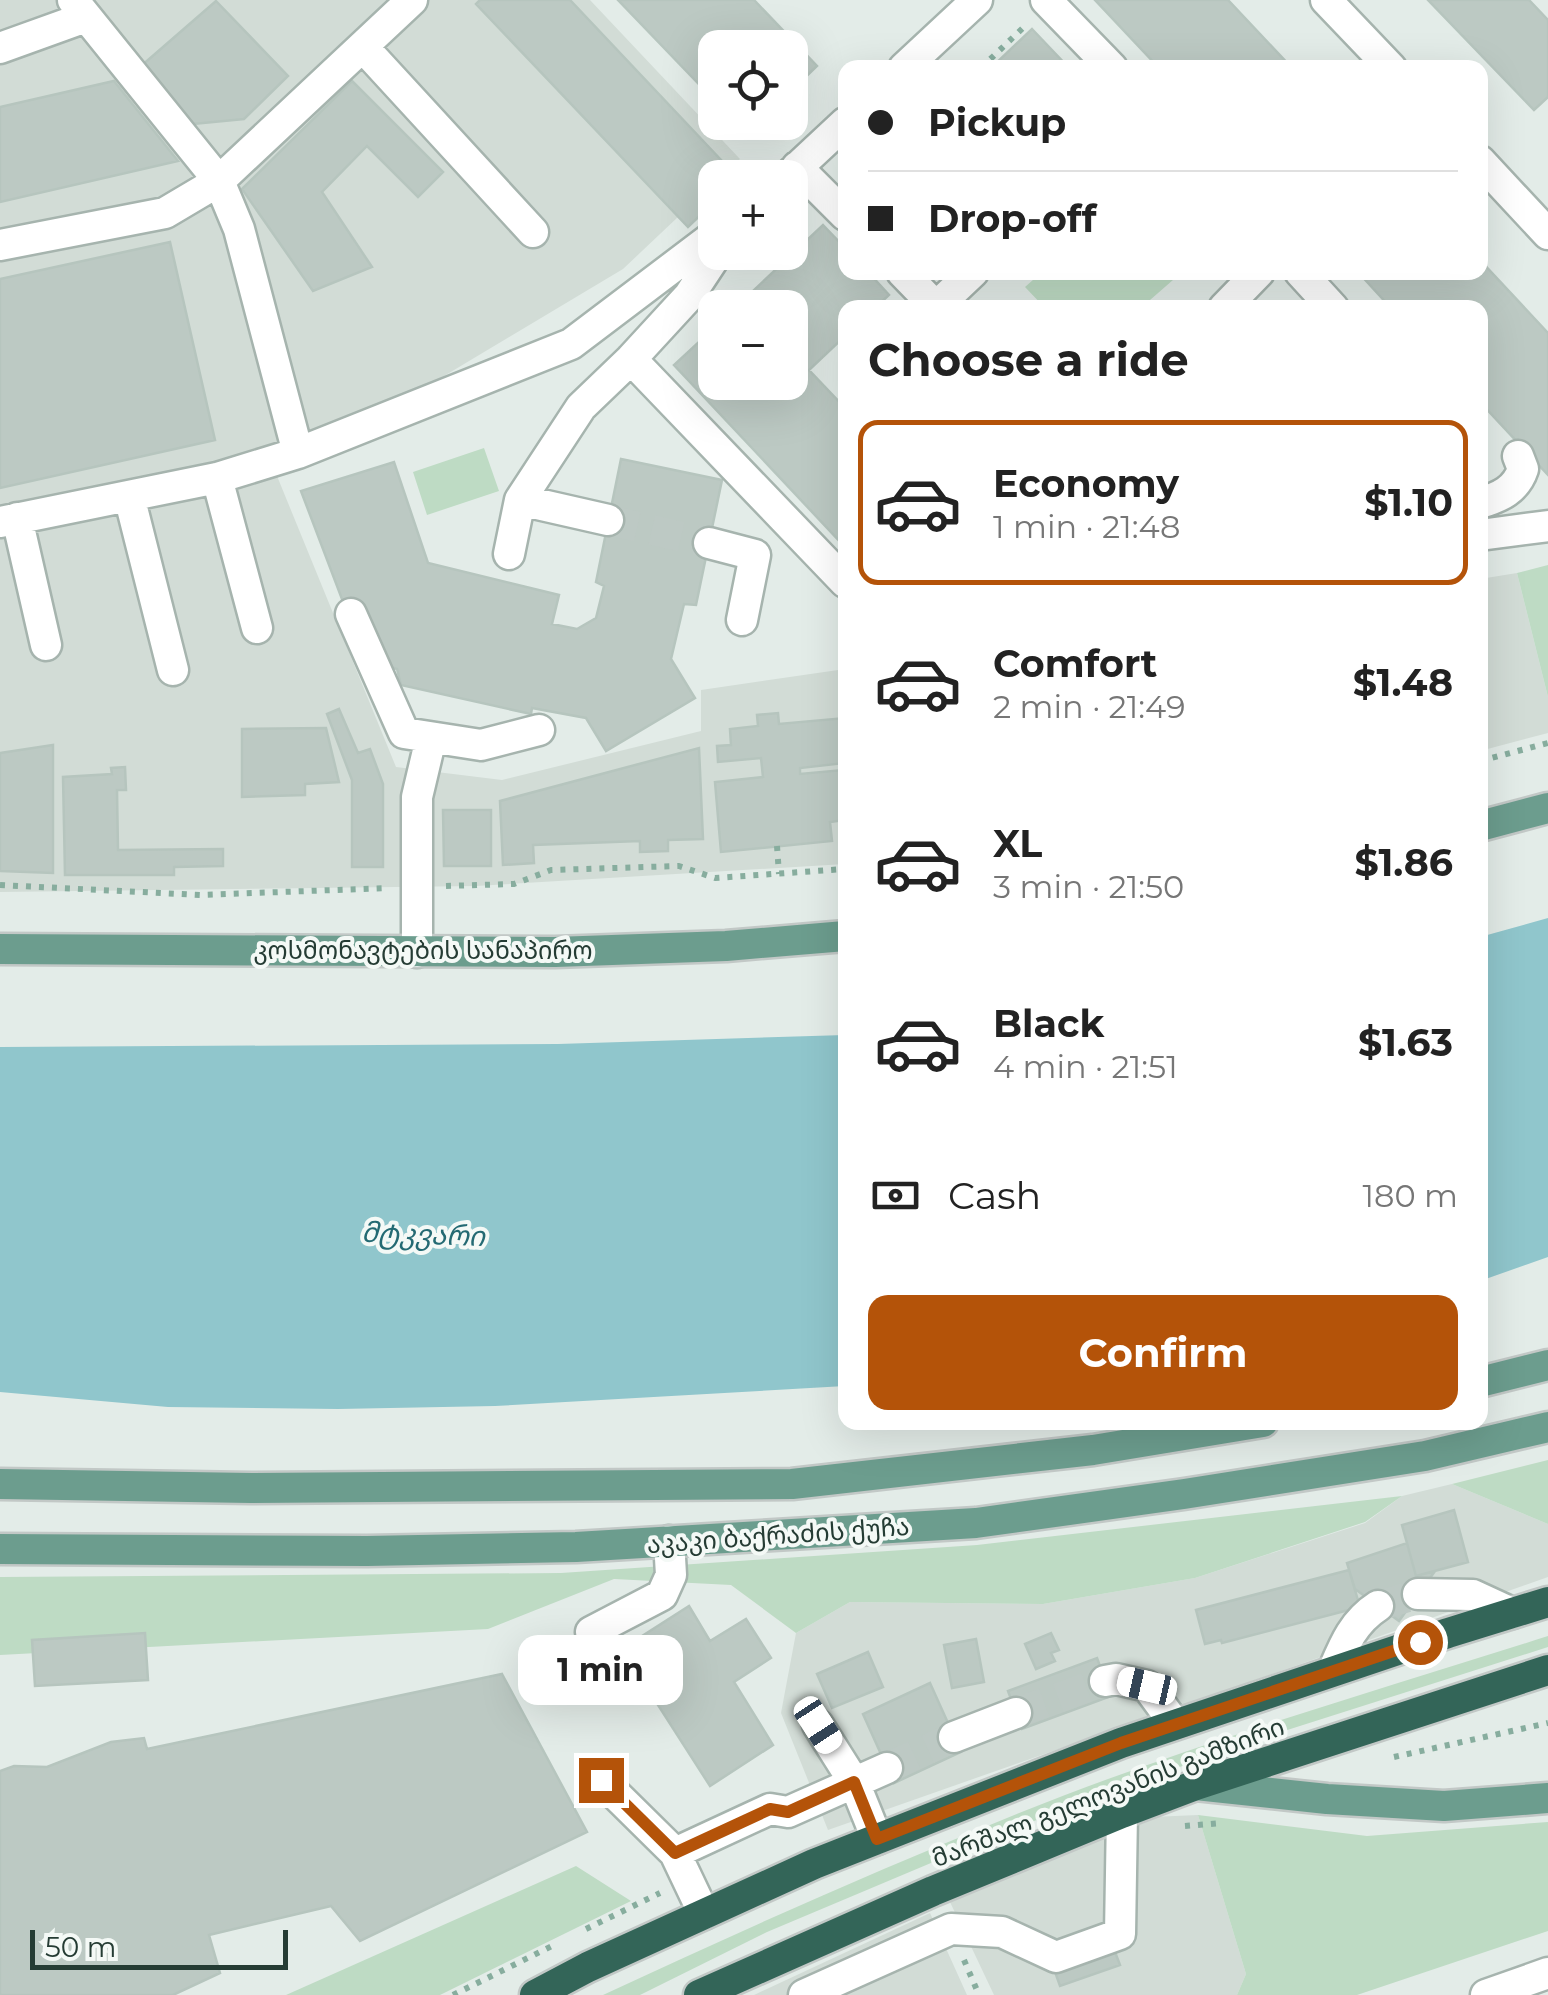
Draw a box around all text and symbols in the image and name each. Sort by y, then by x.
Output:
map controls [698,30,808,400]
button: locate [698,30,808,140]
text: Pickup [928,99,1066,146]
button: + [698,160,808,270]
text: Drop-off [928,195,1097,242]
button: − [698,290,808,400]
text: Choose a ride [868,332,1189,387]
icon: car [873,458,963,548]
text: Economy [993,460,1179,507]
text: $1.10 [1364,479,1453,526]
text: 1 min · 21:48 [993,507,1180,546]
icon: car [873,638,963,728]
text: Comfort [993,640,1157,687]
text: $1.48 [1353,659,1453,706]
text: 2 min · 21:49 [993,687,1186,726]
icon: car [873,818,963,908]
text: XL [993,820,1042,867]
text: $1.86 [1355,839,1453,886]
text: 3 min · 21:50 [993,867,1184,906]
street label: კოსმონავტების სანაპირო [253,935,593,965]
icon: car [873,998,963,1088]
text: Black [993,1000,1104,1047]
text: $1.63 [1358,1019,1453,1066]
text: 4 min · 21:51 [993,1047,1178,1086]
icon: cash [868,1168,923,1223]
text: Cash [948,1172,1041,1219]
text: 180 m [1363,1176,1458,1215]
water label: მტკვარი [361,1215,487,1253]
button: Confirm [868,1295,1458,1410]
street label: აკაკი ბაქრაძის ქუჩა [646,1511,910,1559]
route start [1398,1620,1443,1665]
callout: 1 min [518,1635,684,1705]
text: 1 min [557,1650,644,1689]
car [1114,1665,1180,1707]
car [789,1692,847,1758]
street label: მარშალ გელოვანის გამზირი [928,1711,1289,1874]
route end [579,1758,624,1803]
scale bar [30,1925,288,1970]
text: 50 m [45,1930,116,1964]

